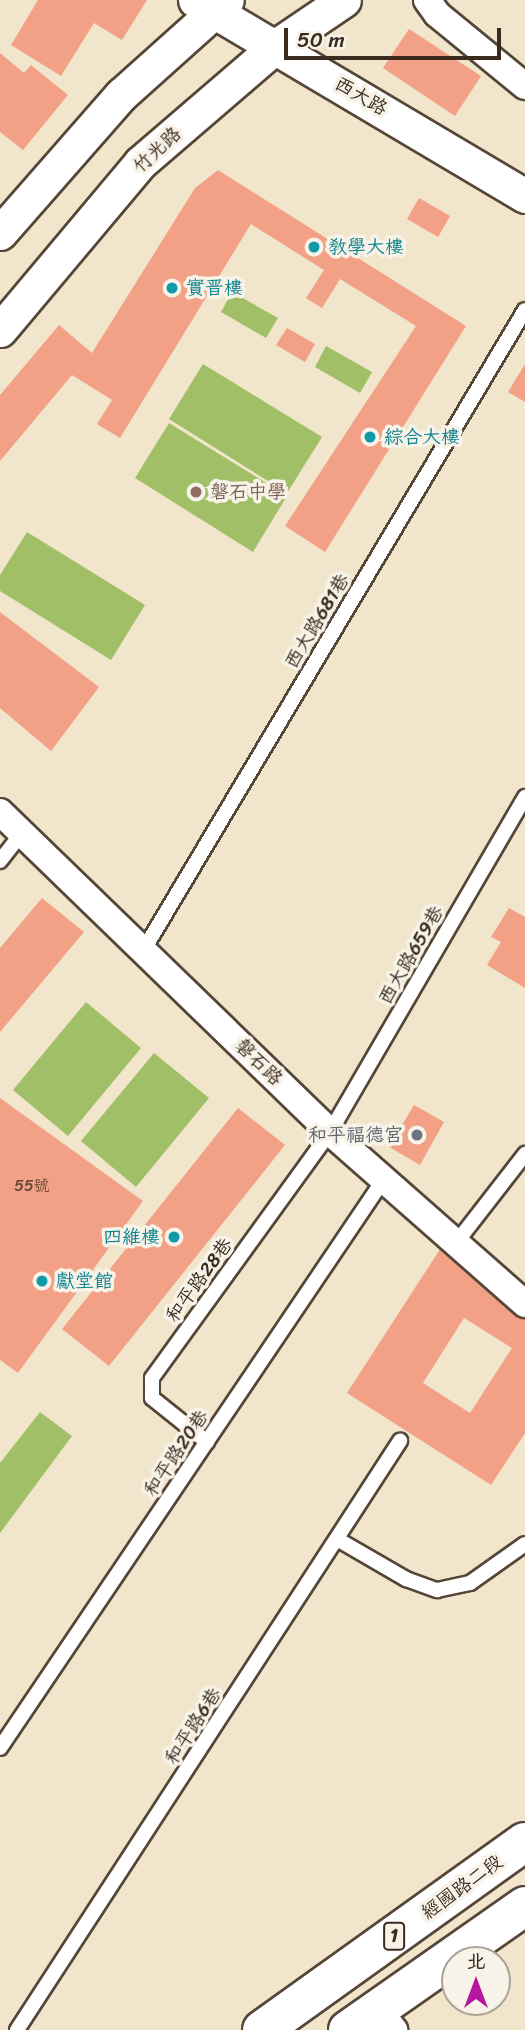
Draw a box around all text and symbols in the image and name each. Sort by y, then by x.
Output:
scale bar [287,14,504,58]
text: 50 m [297,21,345,59]
street label: 西大路 [331,72,391,120]
street label: 竹光路 [128,122,186,178]
place label: 教學大樓 [328,236,404,258]
marker: 教學大樓 [306,239,322,255]
place label: 實晋樓 [186,277,243,299]
marker: 實晋樓 [164,280,180,296]
place label: 綜合大樓 [384,426,460,448]
marker: 綜合大樓 [362,429,378,445]
place label: 磐石中學 [210,481,286,503]
marker: 磐石中學 [188,484,204,500]
street label: 西大路681巷 [280,570,354,672]
street label: 西大路659巷 [374,902,448,1008]
street label: 磐石路 [231,1034,287,1090]
place label: 和平福德宮 [308,1124,403,1146]
marker: 和平福德宮 [409,1127,425,1143]
house number: 55號 [14,1176,50,1196]
place label: 四維樓 [103,1226,160,1248]
marker: 四維樓 [166,1229,182,1245]
street label: 和平路28巷 [161,1233,237,1327]
place label: 獻堂館 [56,1270,113,1292]
marker: 獻堂館 [34,1273,50,1289]
street label: 和平路20巷 [139,1406,213,1500]
street label: 和平路6巷 [160,1683,226,1769]
street label: 經國路二段 [417,1850,507,1924]
road number: 1 [382,1922,406,1950]
text: 北 [466,1945,486,1978]
north arrow [441,1946,511,2016]

